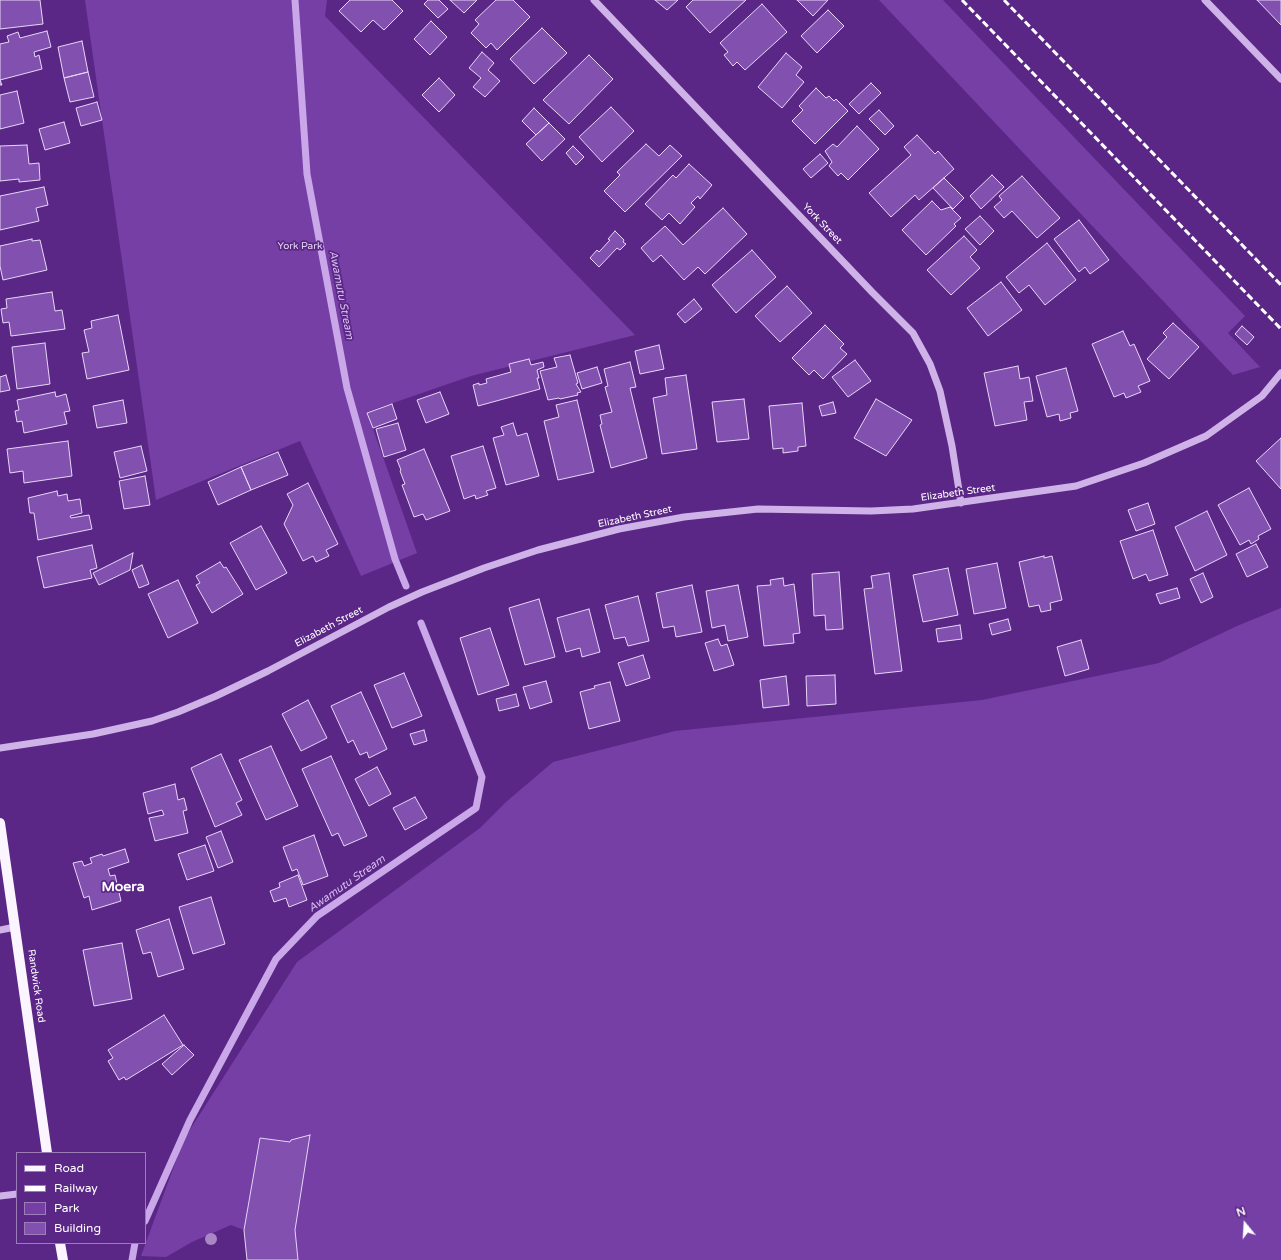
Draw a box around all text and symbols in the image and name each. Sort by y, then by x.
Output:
street label: York Street [800,201,844,247]
park label: York Park [278,240,322,252]
water label: Awamutu Stream [326,249,356,341]
street label: Elizabeth Street [920,482,996,504]
street label: Elizabeth Street [597,503,673,531]
street label: Elizabeth Street [293,604,365,650]
water label: Awamutu Stream [306,853,388,915]
district label: Moera [102,879,144,895]
street label: Randwick Road [25,948,47,1024]
legend [16,1152,146,1244]
text: Road [54,1161,84,1175]
text: Railway [54,1181,98,1195]
text: Park [54,1201,80,1215]
north arrow [1225,1204,1265,1244]
text: N [1235,1205,1247,1220]
text: Building [54,1221,101,1235]

